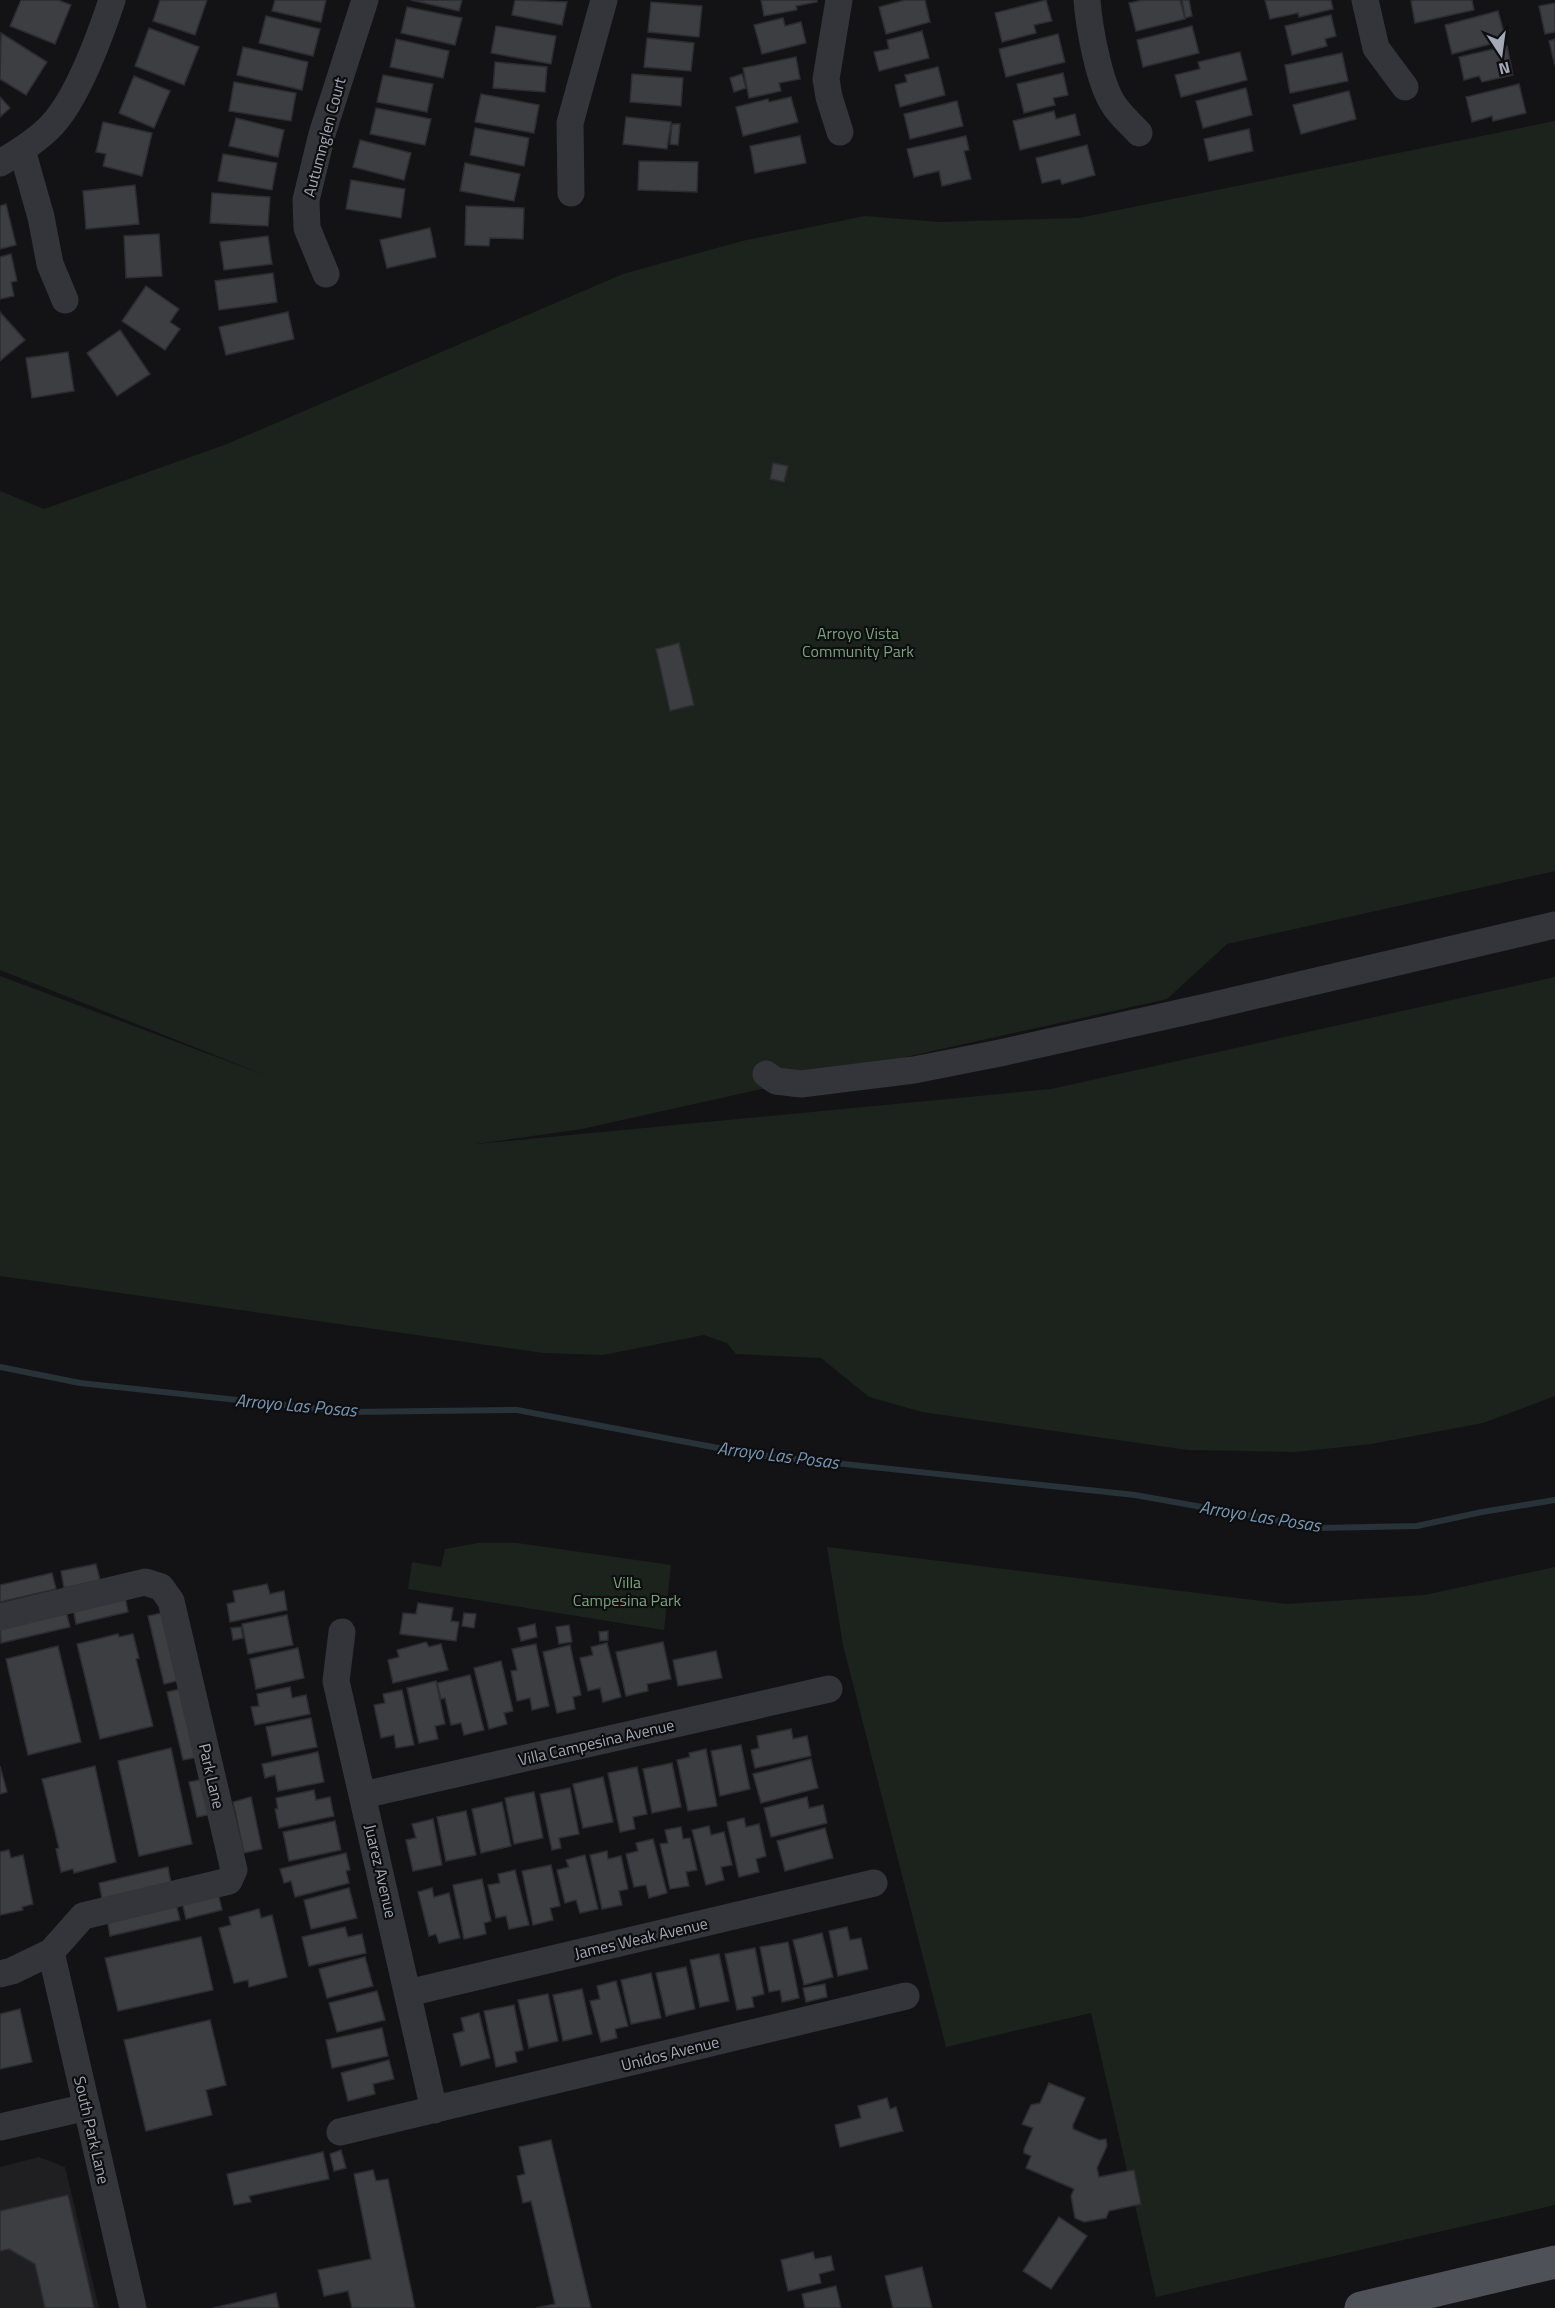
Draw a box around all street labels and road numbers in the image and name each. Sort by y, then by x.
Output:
street label: Autumnglen Court [297,74,352,199]
street label: Villa Campesina Avenue [516,1712,676,1772]
street label: Park Lane [193,1741,231,1811]
street label: Juarez Avenue [359,1822,403,1920]
street label: James Weak Avenue [572,1911,710,1965]
street label: Unidos Avenue [618,2029,722,2077]
street label: South Park Lane [68,2074,116,2186]

